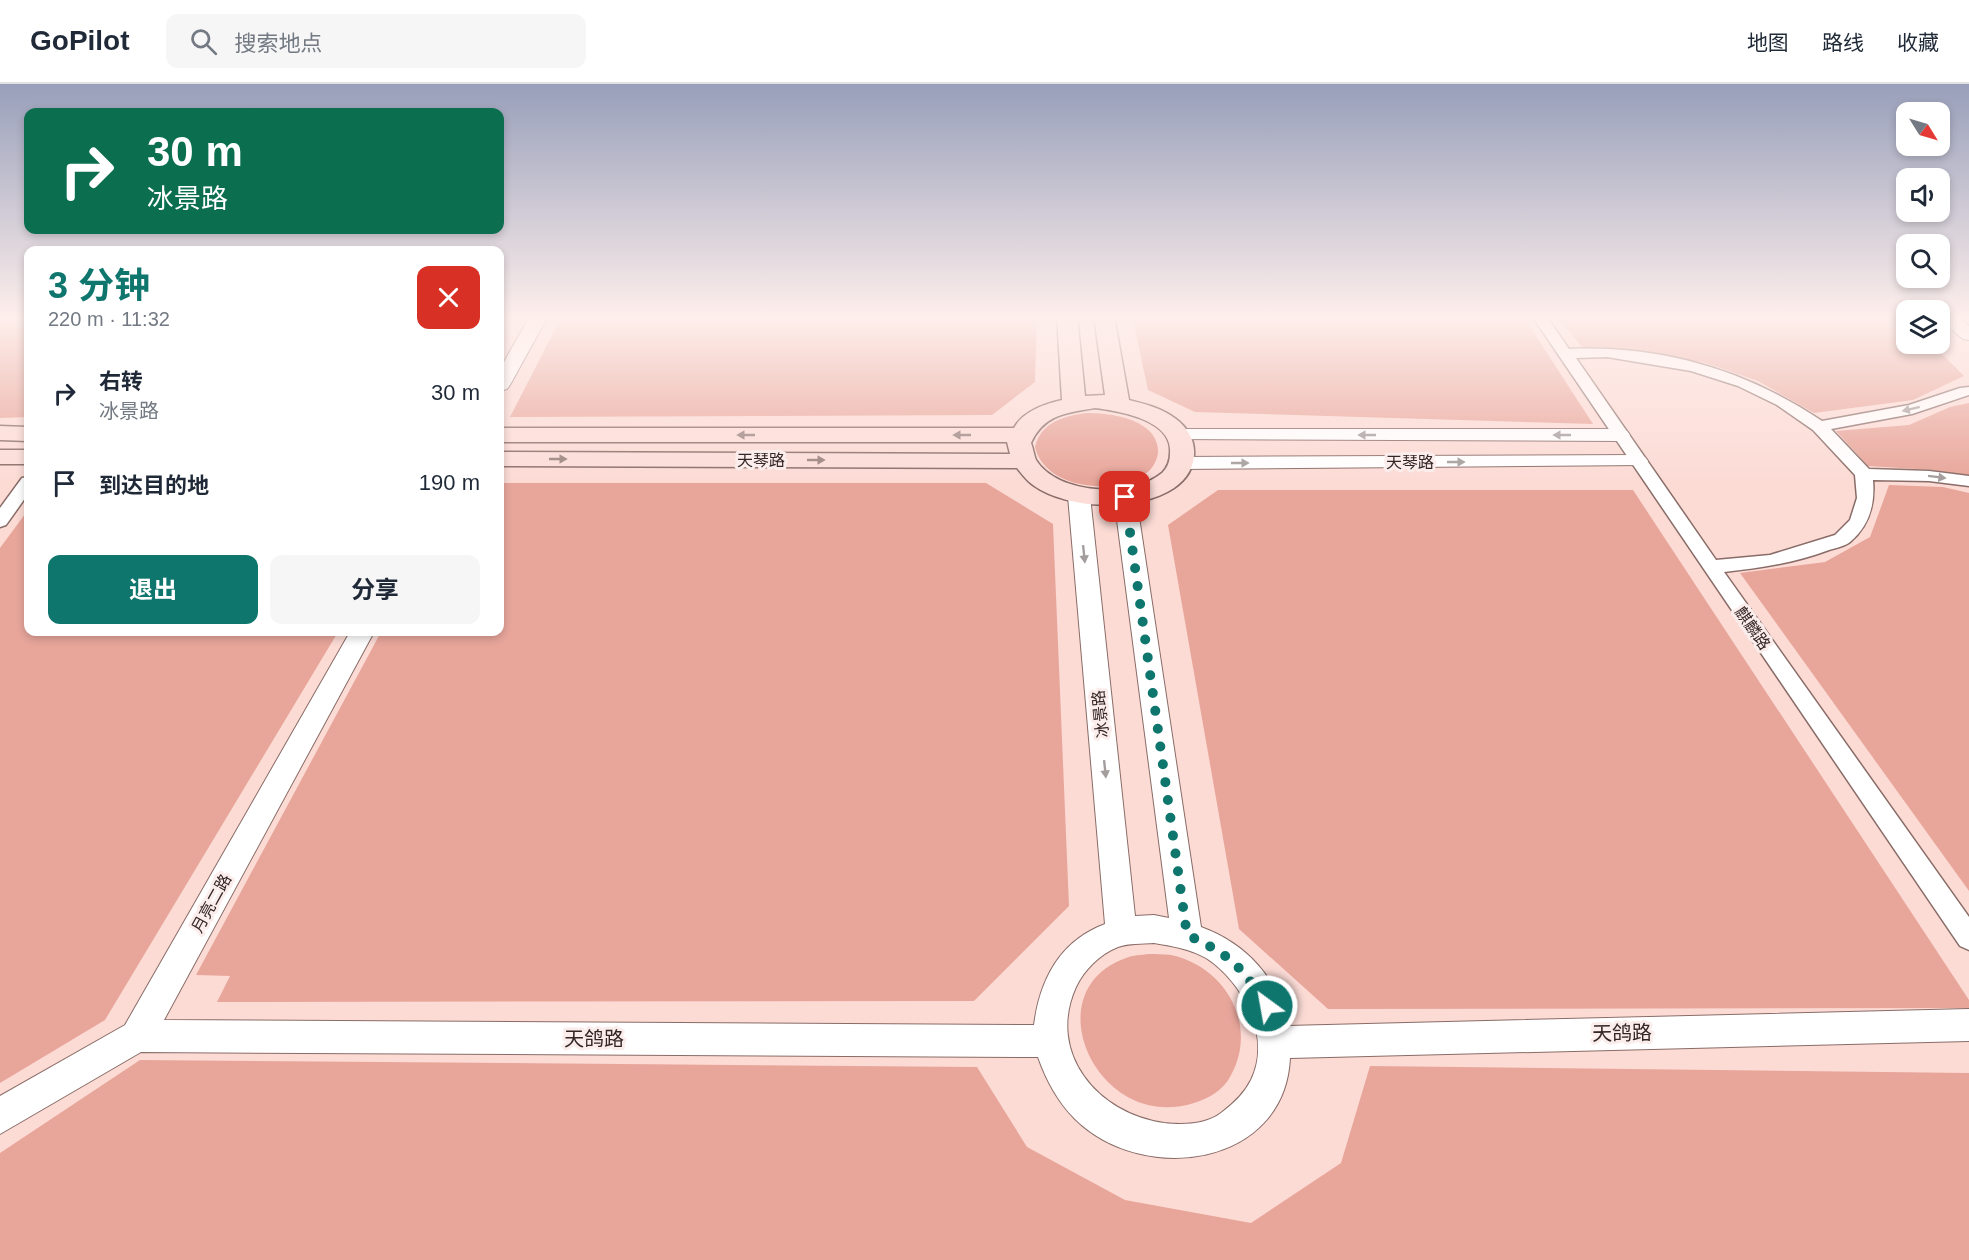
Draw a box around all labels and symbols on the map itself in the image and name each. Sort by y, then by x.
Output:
north arrow [1896,102,1950,156]
one-way arrow [1902,404,1920,414]
one-way arrow [737,430,756,440]
one-way arrow [953,430,972,440]
one-way arrow [1357,430,1376,440]
one-way arrow [1552,430,1571,440]
street label: 天琴路 [737,452,785,469]
one-way arrow [548,454,567,464]
street label: 天琴路 [1386,454,1434,471]
one-way arrow [806,455,825,465]
one-way arrow [1446,457,1465,467]
one-way arrow [1230,458,1249,468]
pin [1099,471,1150,522]
one-way arrow [1928,473,1947,482]
one-way arrow [1079,544,1089,563]
street label: 麒麟路 [1732,604,1773,653]
street label: 冰景路 [1090,689,1111,739]
one-way arrow [1100,759,1110,778]
street label: 月亮二路 [188,871,234,935]
position arrow [1235,974,1299,1038]
street label: 天鸽路 [1592,1021,1652,1045]
street label: 天鸽路 [564,1028,624,1050]

